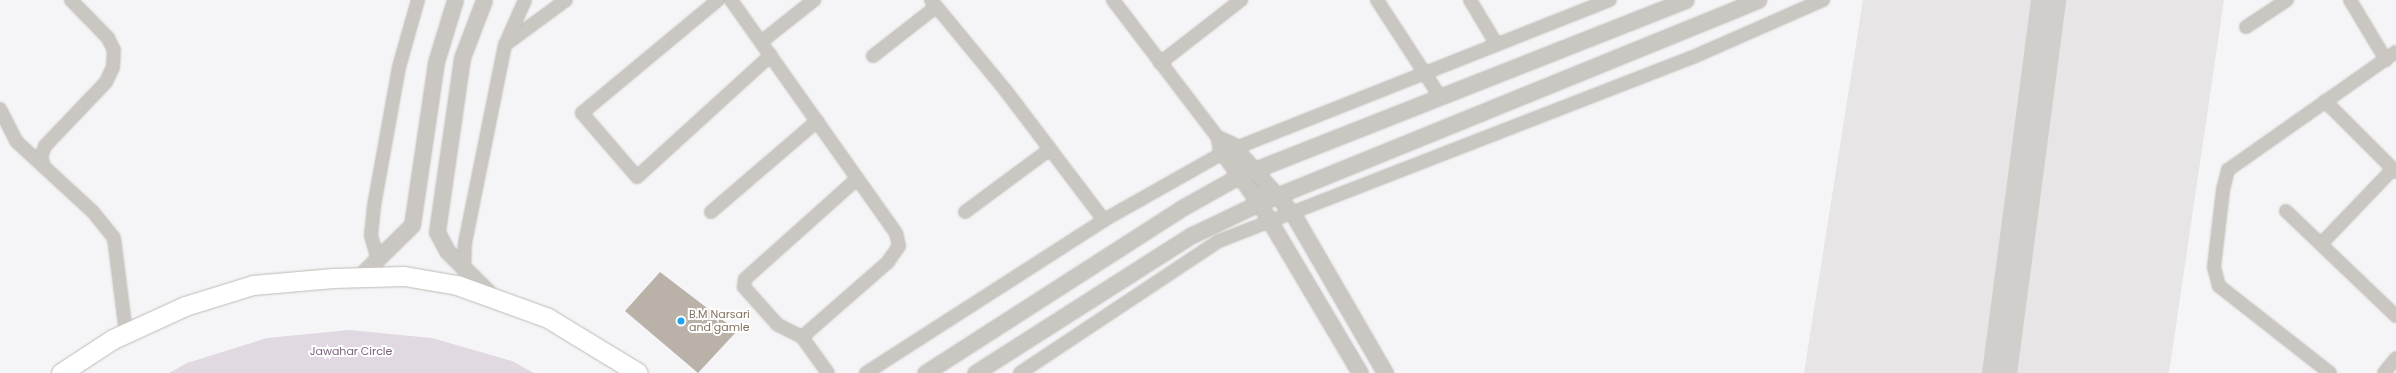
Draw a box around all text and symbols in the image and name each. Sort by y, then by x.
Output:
place label: B.M Narsari and gamle [689,308,750,334]
marker: B.M Narsari and gamle [676,316,686,326]
park label: Jawahar Circle [310,344,392,358]

